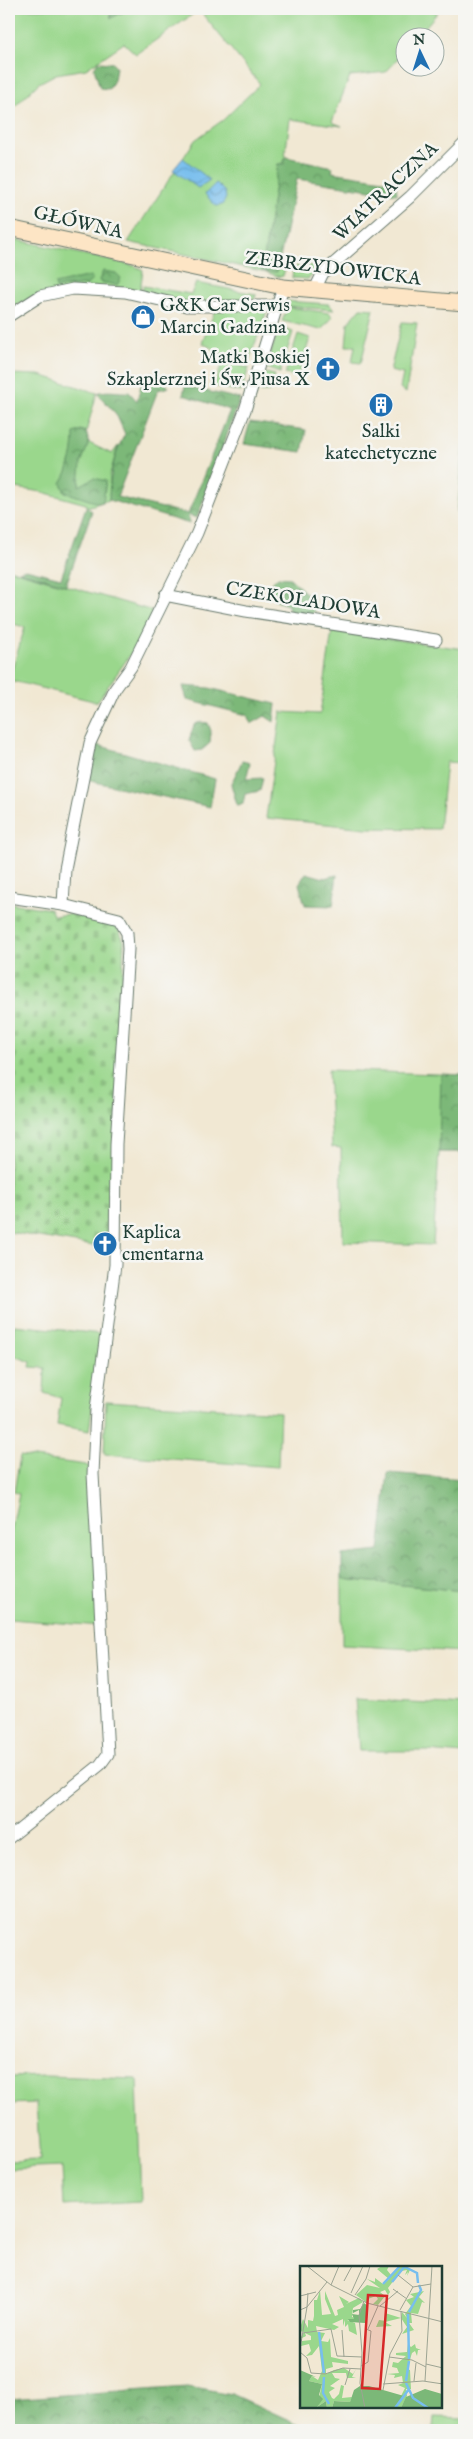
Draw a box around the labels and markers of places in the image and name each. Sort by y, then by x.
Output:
place label: G&K Car Serwis Marcin Gadzina [160,294,290,340]
shop icon: G&K Car Serwis Marcin Gadzina [130,304,156,330]
place label: Matki Boskiej Szkaplerznej i Św. Piusa X [107,346,311,392]
church icon: Matki Boskiej Szkaplerznej i Św. Piusa X [315,356,341,382]
building icon: Salki katechetyczne [368,392,394,418]
place label: Salki katechetyczne [325,420,437,466]
place label: Kaplica cmentarna [122,1221,204,1267]
church icon: Kaplica cmentarna [92,1231,118,1257]

